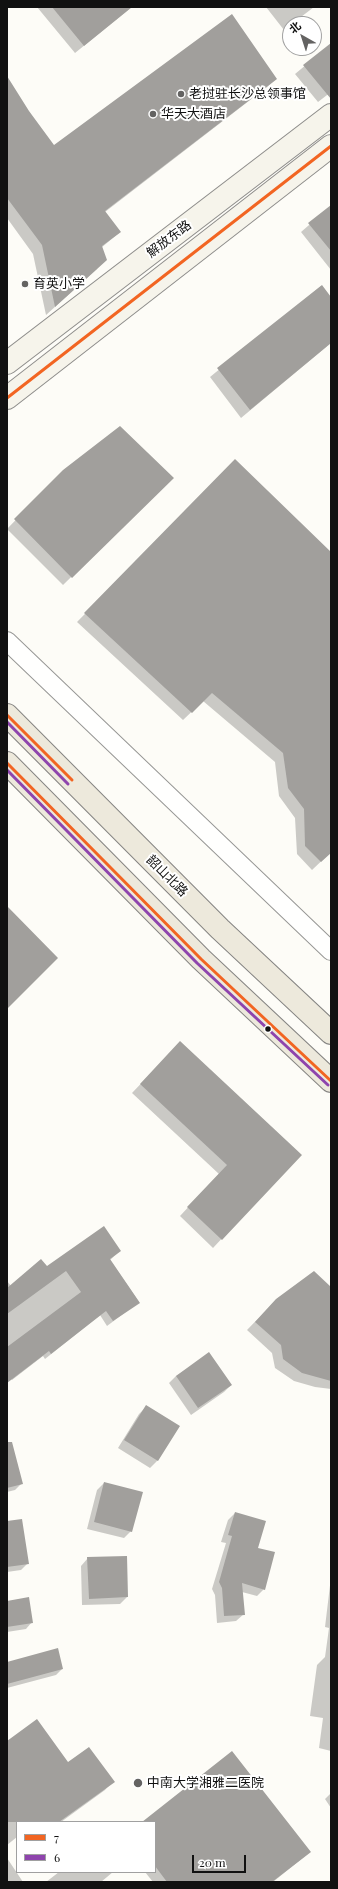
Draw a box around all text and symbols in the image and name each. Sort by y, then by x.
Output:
north arrow [282,16,322,56]
text: 北 [286,18,304,36]
place label: 老挝驻长沙总领事馆 [189,86,306,102]
marker: 老挝驻长沙总领事馆 [176,89,186,99]
place label: 华天大酒店 [161,106,226,122]
marker: 华天大酒店 [148,109,158,119]
street label: 解放东路 [144,217,194,261]
place label: 育英小学 [33,276,85,292]
marker: 育英小学 [20,279,30,289]
street label: 韶山北路 [143,852,191,900]
unlabelled marker [263,1024,273,1034]
place label: 中南大学湘雅二医院 [147,1775,264,1791]
marker: 中南大学湘雅二医院 [132,1777,144,1789]
legend [16,1821,156,1873]
text: 7 [54,1829,59,1845]
scale bar [194,1847,248,1873]
text: 6 [54,1849,60,1865]
text: 20 m [199,1854,226,1870]

